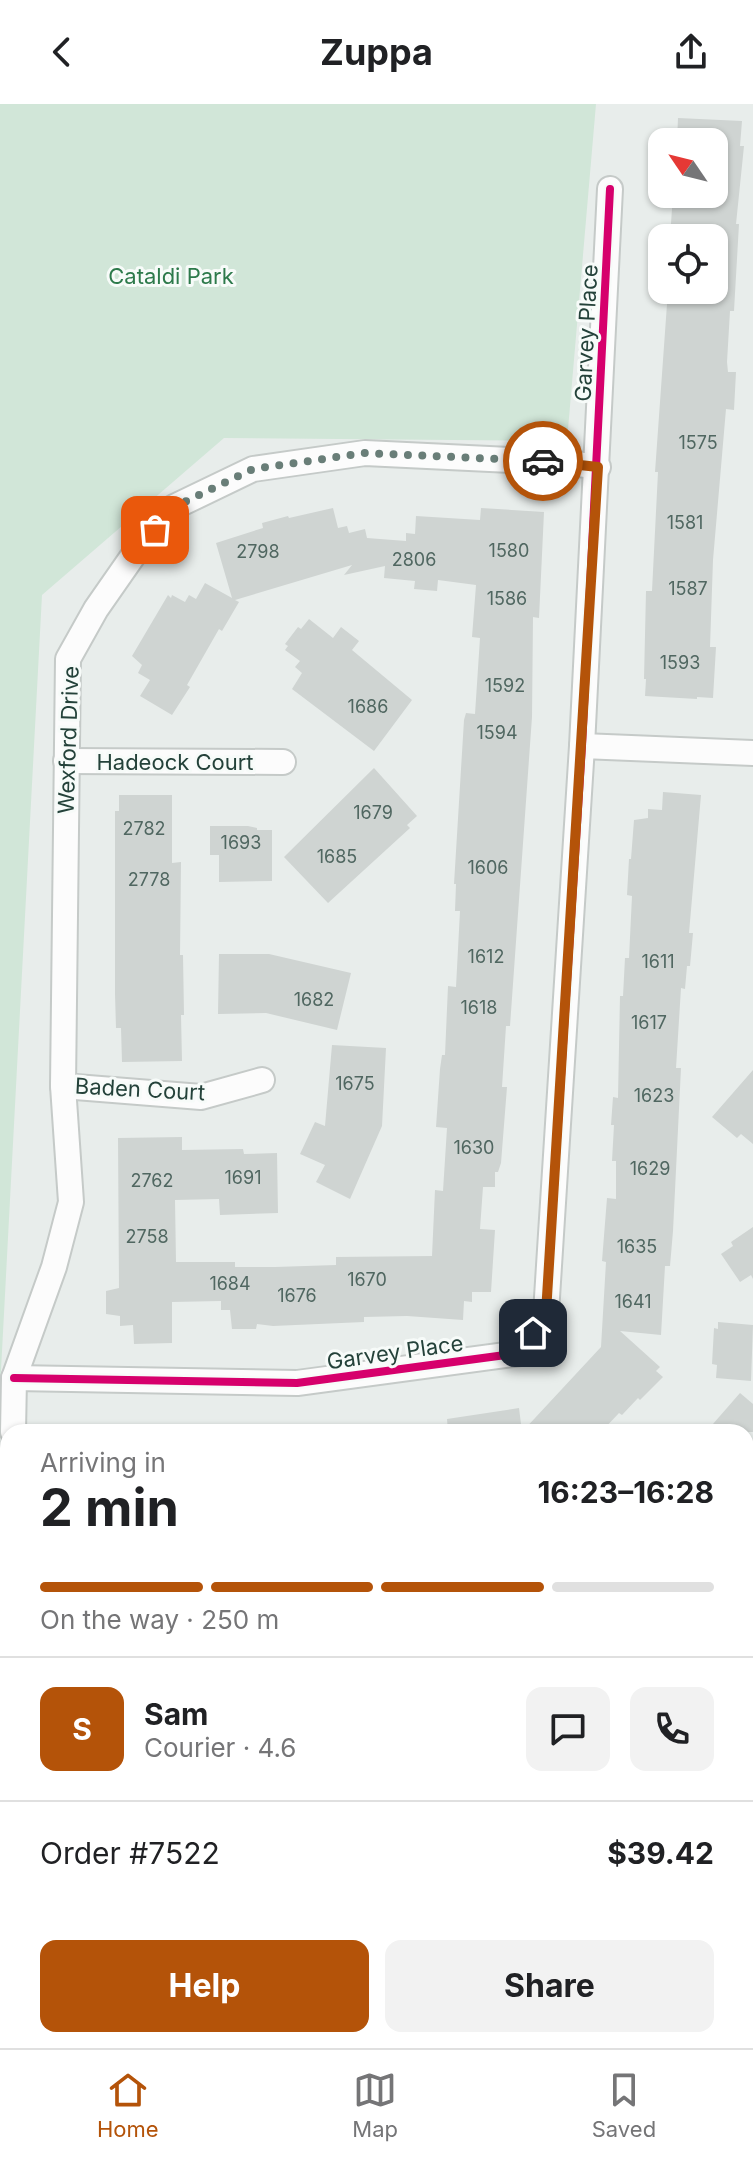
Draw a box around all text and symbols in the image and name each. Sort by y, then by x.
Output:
icon: back [40,30,84,74]
text: Zuppa [320,30,433,74]
icon: share [669,30,713,74]
north arrow [648,128,728,208]
map controls [648,128,728,304]
button: locate [648,224,728,304]
park label: Cataldi Park [108,263,234,289]
street label: Garvey Place [569,264,603,402]
courier [503,421,583,501]
house number: 1575 [678,432,718,453]
icon: car [521,439,565,483]
pin [121,496,189,564]
icon: bag [133,508,177,552]
house number: 1581 [667,512,703,533]
house number: 1580 [489,540,529,561]
house number: 2798 [236,541,280,562]
house number: 2806 [392,549,436,570]
house number: 1587 [668,578,708,599]
house number: 1586 [487,588,527,609]
house number: 1593 [660,652,700,673]
street label: Wexford Drive [52,665,84,815]
house number: 1592 [485,675,525,696]
house number: 1686 [348,696,388,717]
house number: 1594 [476,722,518,743]
street label: Hadeock Court [96,749,254,775]
house number: 1679 [353,802,393,823]
house number: 2782 [122,818,166,839]
house number: 1693 [221,832,261,853]
house number: 1685 [317,846,357,867]
house number: 1606 [467,857,509,878]
house number: 2778 [128,869,170,890]
house number: 1612 [468,946,504,967]
house number: 1611 [641,951,675,972]
house number: 1682 [294,989,334,1010]
house number: 1618 [461,997,497,1018]
house number: 1617 [631,1012,667,1033]
street label: Baden Court [74,1073,206,1105]
house number: 1675 [335,1073,375,1094]
house number: 1623 [634,1085,674,1106]
house number: 1630 [454,1137,494,1158]
house number: 1629 [630,1158,670,1179]
house number: 1691 [225,1167,261,1188]
house number: 2762 [130,1170,174,1191]
house number: 2758 [125,1226,169,1247]
house number: 1635 [617,1236,657,1257]
house number: 1670 [347,1269,387,1290]
house number: 1684 [209,1273,251,1294]
house number: 1676 [277,1285,317,1306]
house number: 1641 [614,1291,652,1312]
pin [499,1299,567,1367]
icon: home [511,1311,555,1355]
street label: Garvey Place [325,1330,465,1374]
text: Arriving in [40,1447,166,1478]
text: 16:23–16:28 [537,1474,714,1510]
text: 2 min [40,1476,179,1539]
text: On the way · 250 m [40,1604,279,1635]
button: chat [526,1687,610,1771]
button: phone [630,1687,714,1771]
text: Sam [144,1696,208,1732]
text: S [72,1711,92,1747]
text: Courier · 4.6 [144,1732,296,1763]
text: Order #7522 [40,1835,220,1871]
text: $39.42 [607,1835,714,1871]
button: Help [40,1940,369,2032]
button: Share [385,1940,714,2032]
tab: Home [97,2068,159,2142]
tab: Map [352,2068,398,2142]
tab: Saved [592,2068,656,2142]

